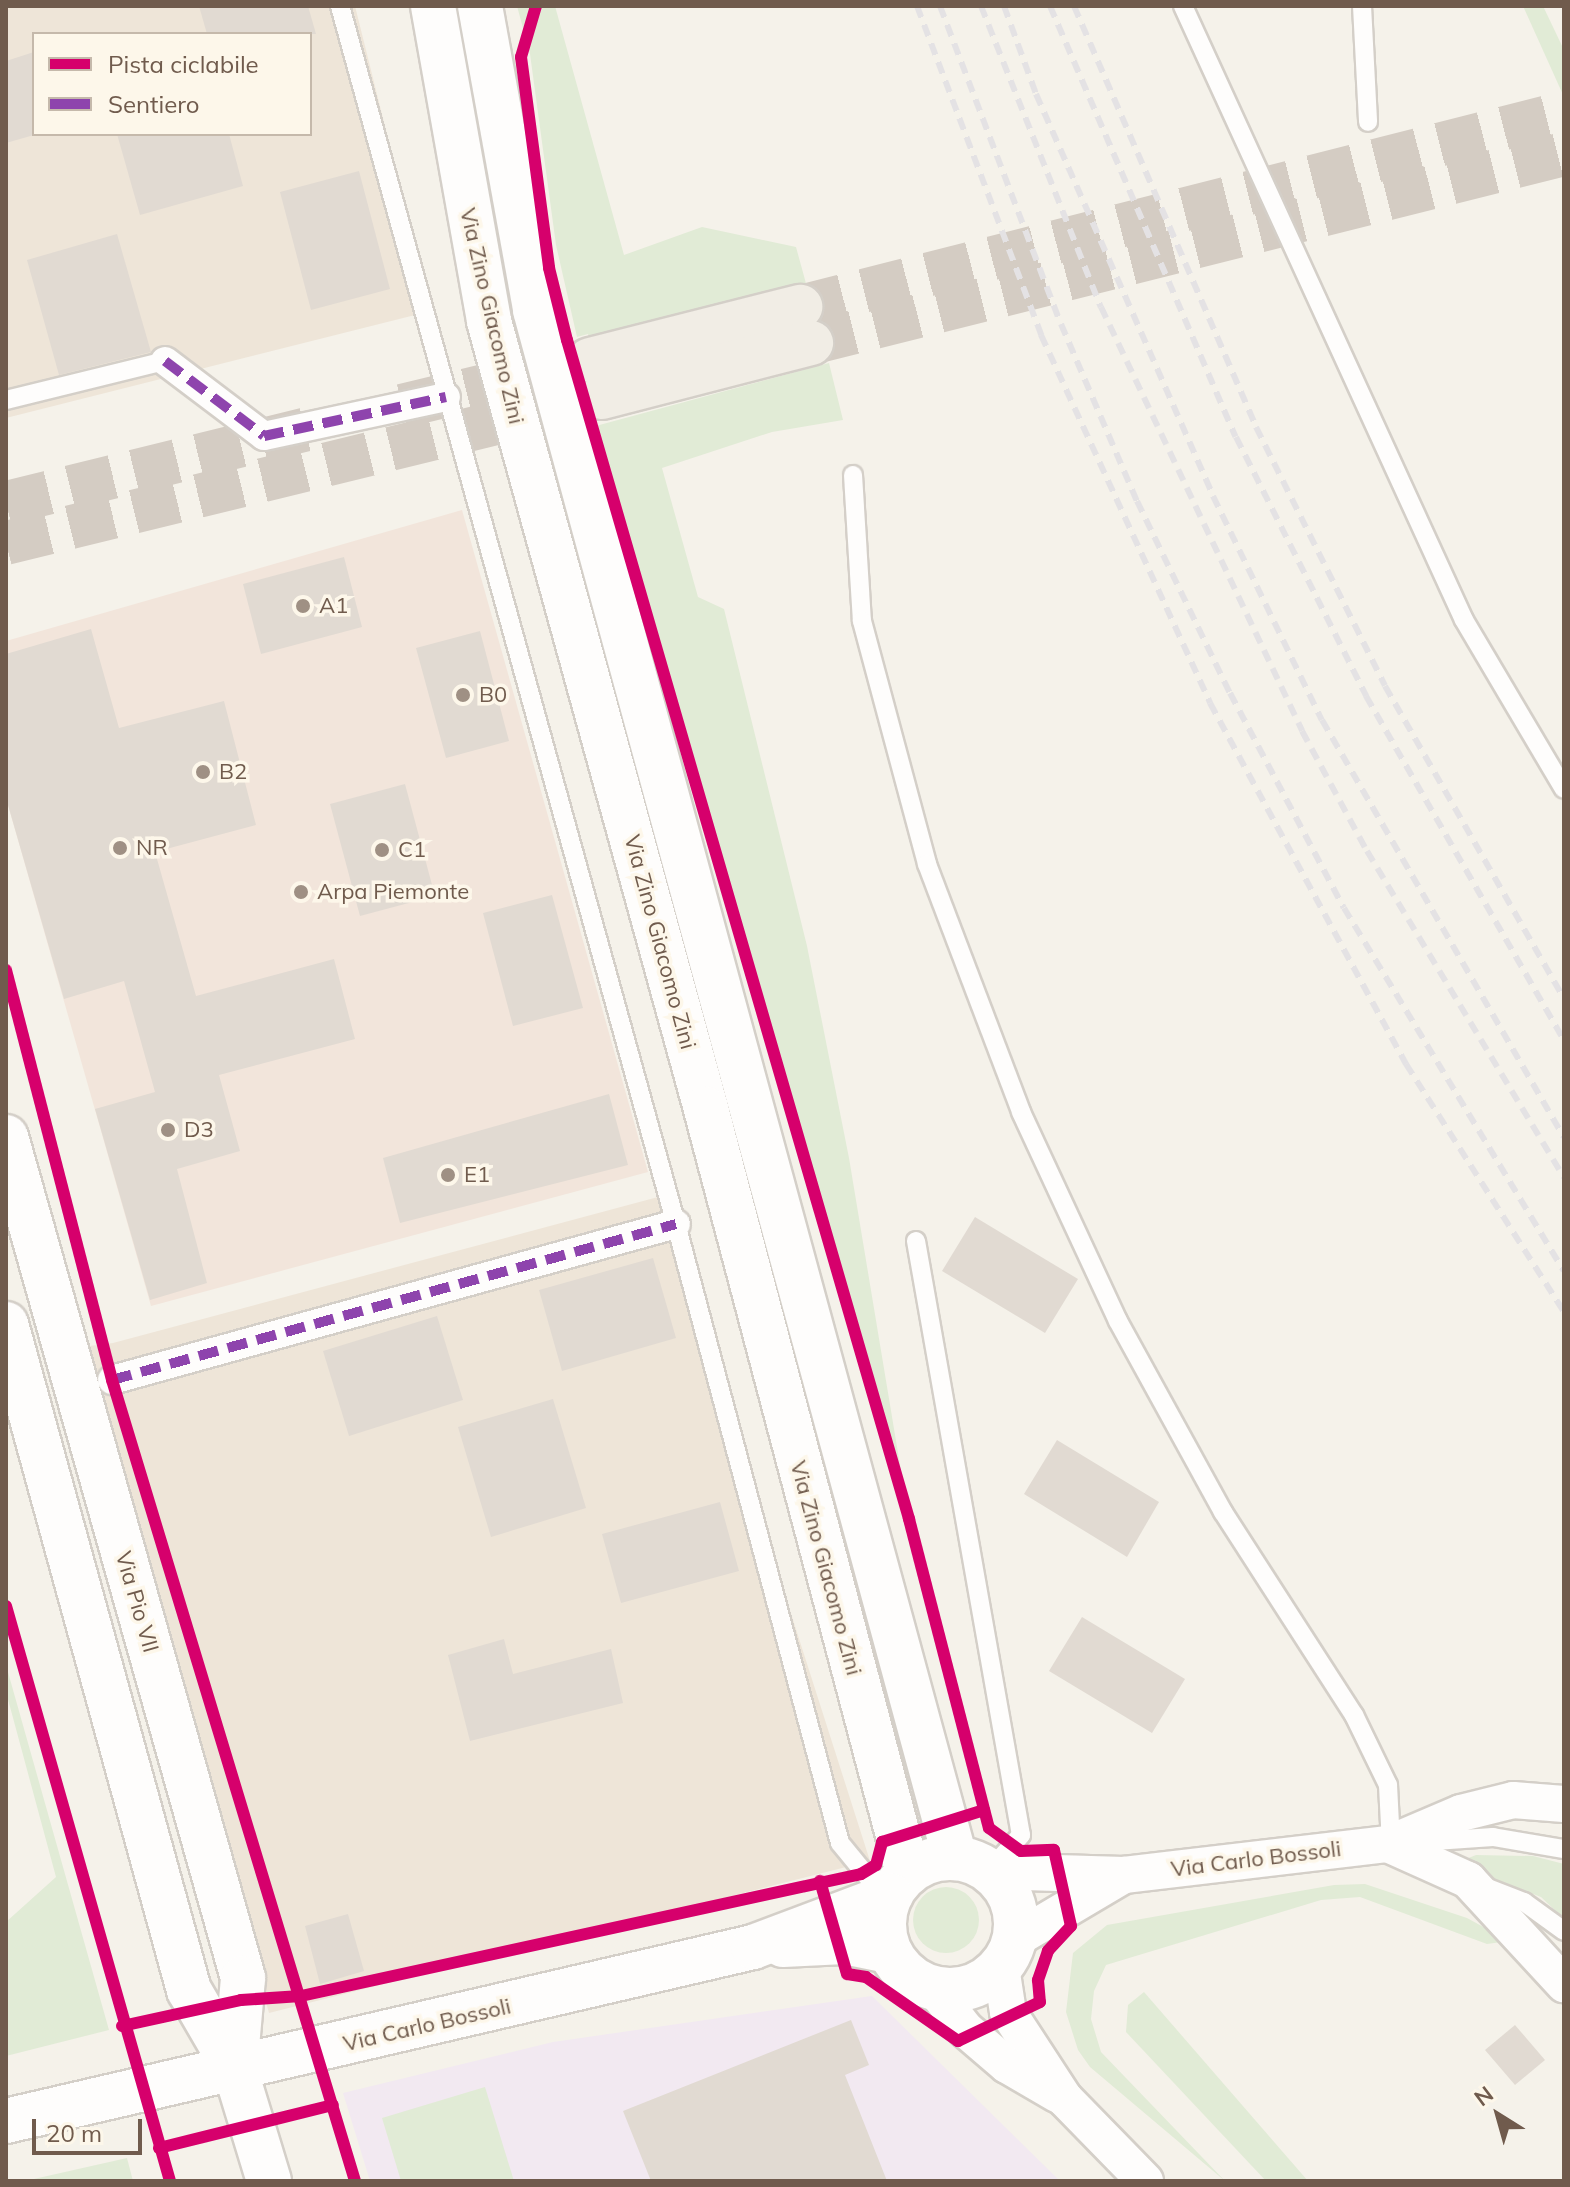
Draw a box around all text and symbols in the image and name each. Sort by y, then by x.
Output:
legend [32,32,312,136]
text: Pista ciclabile [108,49,259,79]
text: Sentiero [108,89,200,119]
street label: Via Zino Giacomo Zini [454,205,530,427]
place label: A1 [319,593,348,619]
marker: A1 [294,597,312,615]
place label: B0 [479,682,507,708]
marker: B0 [454,686,472,704]
place label: B2 [219,759,247,785]
marker: B2 [194,763,212,781]
street label: Via Zino Giacomo Zini [619,832,701,1052]
place label: NR [136,835,168,861]
place label: C1 [398,837,426,863]
marker: NR [111,839,129,857]
marker: C1 [373,841,391,859]
place label: Arpa Piemonte [317,879,469,905]
marker: Arpa Piemonte [292,883,310,901]
place label: D3 [184,1117,214,1143]
marker: D3 [159,1121,177,1139]
place label: E1 [464,1162,490,1188]
marker: E1 [439,1166,457,1184]
street label: Via Zino Giacomo Zini [785,1458,867,1678]
street label: Via Pio VII [110,1548,164,1656]
street label: Via Carlo Bossoli [1169,1835,1343,1883]
street label: Via Carlo Bossoli [341,1993,513,2057]
north arrow [1458,2075,1538,2155]
text: N [1468,2080,1499,2112]
scale bar [36,2103,146,2153]
text: 20 m [46,2118,102,2148]

